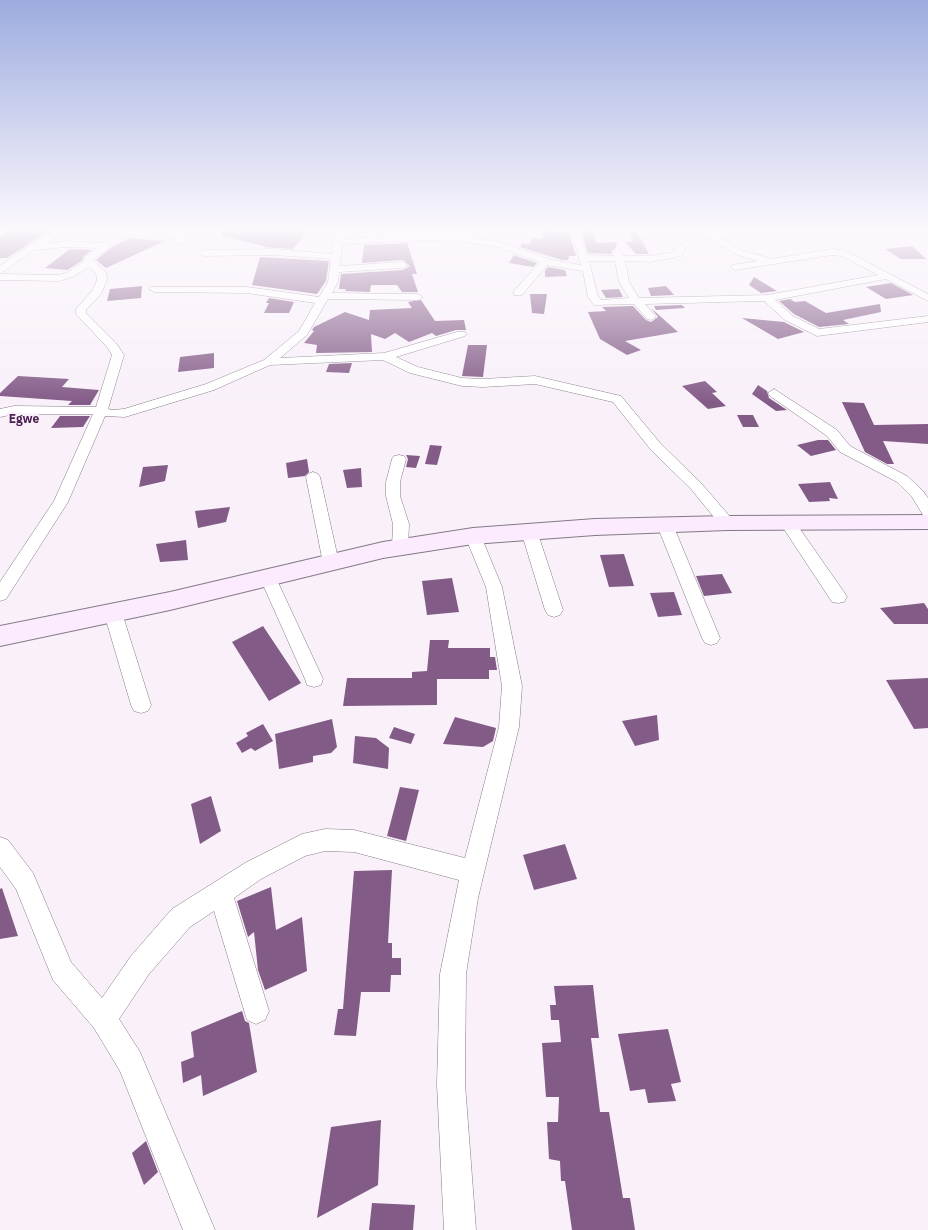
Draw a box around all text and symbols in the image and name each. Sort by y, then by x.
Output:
district label: Egwe [9,413,39,427]

